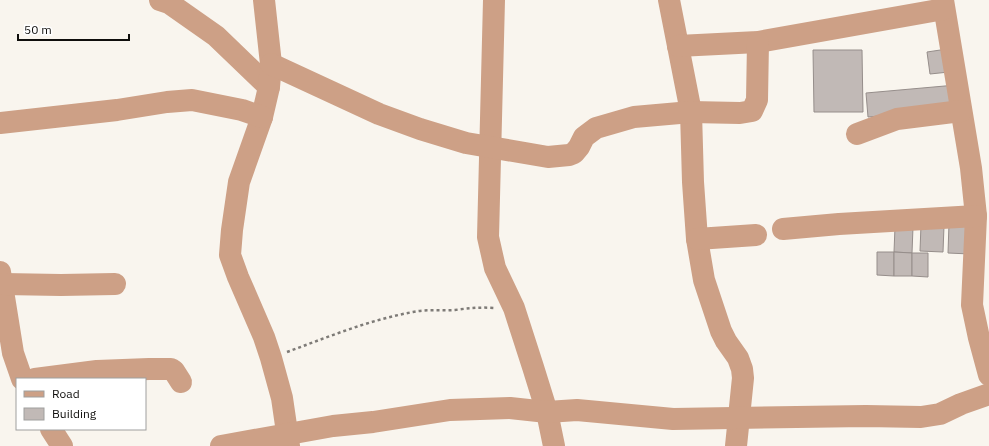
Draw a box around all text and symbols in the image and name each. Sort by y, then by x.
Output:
scale bar [18,16,129,42]
text: 50 m [24,22,52,37]
legend [16,378,146,430]
text: Road [52,386,80,401]
text: Building [52,406,97,421]

